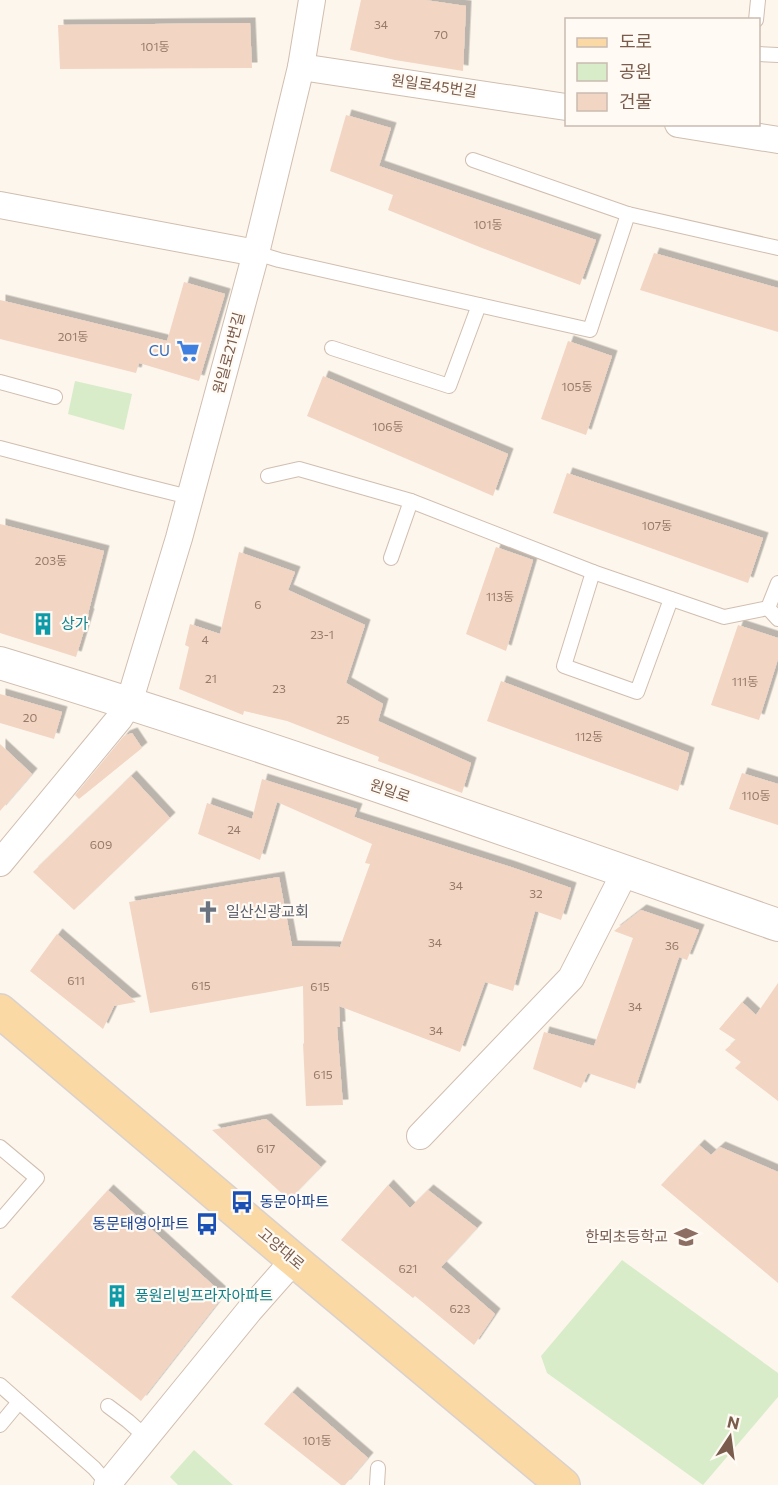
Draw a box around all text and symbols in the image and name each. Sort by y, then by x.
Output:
house number: 34 [374,17,388,31]
legend [565,18,760,126]
house number: 70 [434,27,448,41]
text: 도로 [619,30,652,52]
house number: 101동 [140,39,170,53]
text: 공원 [619,60,652,82]
street label: 원일로45번길 [390,70,478,100]
text: 건물 [619,90,652,112]
house number: 101동 [473,217,503,231]
street label: 원일로21번길 [209,310,248,396]
house number: 201동 [58,329,88,343]
supermarket icon: CU [175,338,201,364]
place label: CU [149,341,170,359]
house number: 105동 [562,379,592,393]
house number: 106동 [372,419,404,433]
house number: 107동 [642,518,672,532]
house number: 203동 [35,553,67,567]
house number: 113동 [486,589,514,603]
house number: 6 [254,597,262,611]
building icon: 상가 [30,611,56,637]
place label: 상가 [61,614,89,632]
house number: 23-1 [310,627,334,641]
house number: 4 [201,632,209,646]
house number: 21 [205,671,217,685]
house number: 111동 [732,674,758,688]
house number: 23 [272,681,286,695]
house number: 20 [23,710,37,724]
house number: 25 [336,712,350,726]
house number: 112동 [575,729,603,743]
street label: 원일로 [368,775,413,805]
house number: 110동 [741,788,771,802]
house number: 24 [227,822,241,836]
house number: 609 [90,837,112,851]
house number: 34 [449,878,463,892]
house number: 32 [529,886,543,900]
church icon: 일산신광교회 [195,899,221,925]
place label: 일산신광교회 [226,902,309,920]
house number: 34 [428,935,442,949]
house number: 36 [665,938,679,952]
house number: 611 [67,973,85,987]
house number: 615 [191,978,211,992]
house number: 615 [310,979,330,993]
house number: 34 [628,999,642,1013]
house number: 34 [429,1023,443,1037]
house number: 615 [313,1067,333,1081]
house number: 617 [257,1141,275,1155]
bus stop icon: 동문아파트 [229,1189,255,1215]
place label: 동문아파트 [260,1192,329,1210]
bus stop icon: 동문태영아파트 [194,1211,220,1237]
place label: 동문태영아파트 [92,1214,189,1232]
street label: 고양대로 [255,1224,309,1273]
school or university icon: 한뫼초등학교 [673,1224,699,1250]
place label: 한뫼초등학교 [585,1227,668,1245]
house number: 621 [398,1261,418,1275]
building icon: 풍원리빙프라자아파트 [104,1283,130,1309]
place label: 풍원리빙프라자아파트 [135,1286,273,1304]
house number: 623 [450,1301,471,1315]
north arrow [700,1407,760,1467]
text: N [726,1411,741,1433]
house number: 101동 [302,1433,332,1447]

